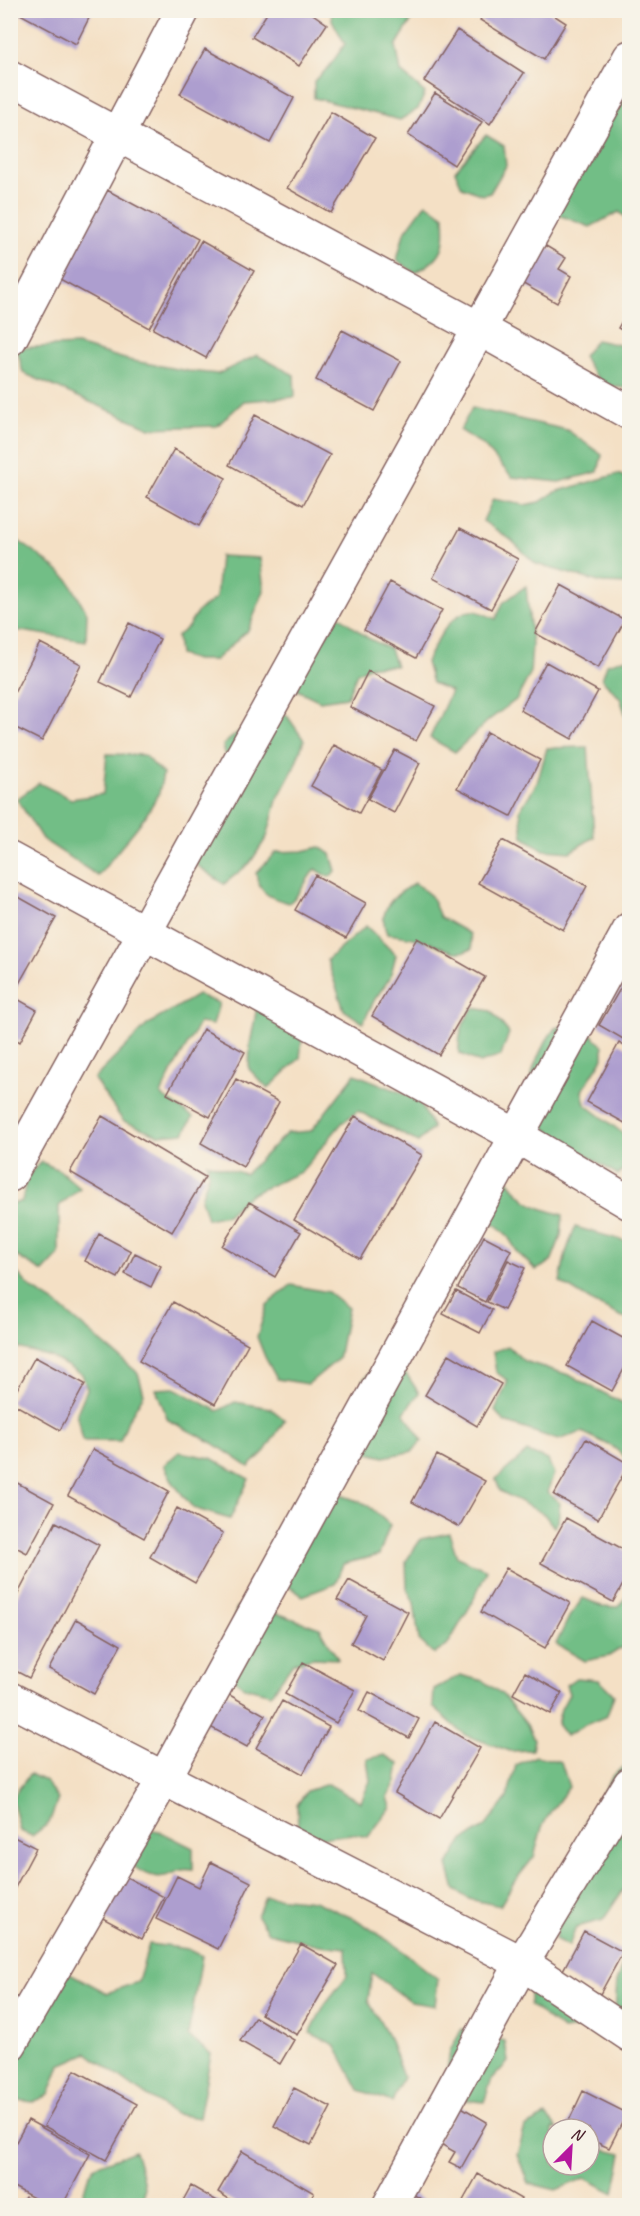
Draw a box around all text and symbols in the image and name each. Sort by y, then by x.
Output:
north arrow [541,2117,601,2177]
text: N [568,2123,588,2147]

